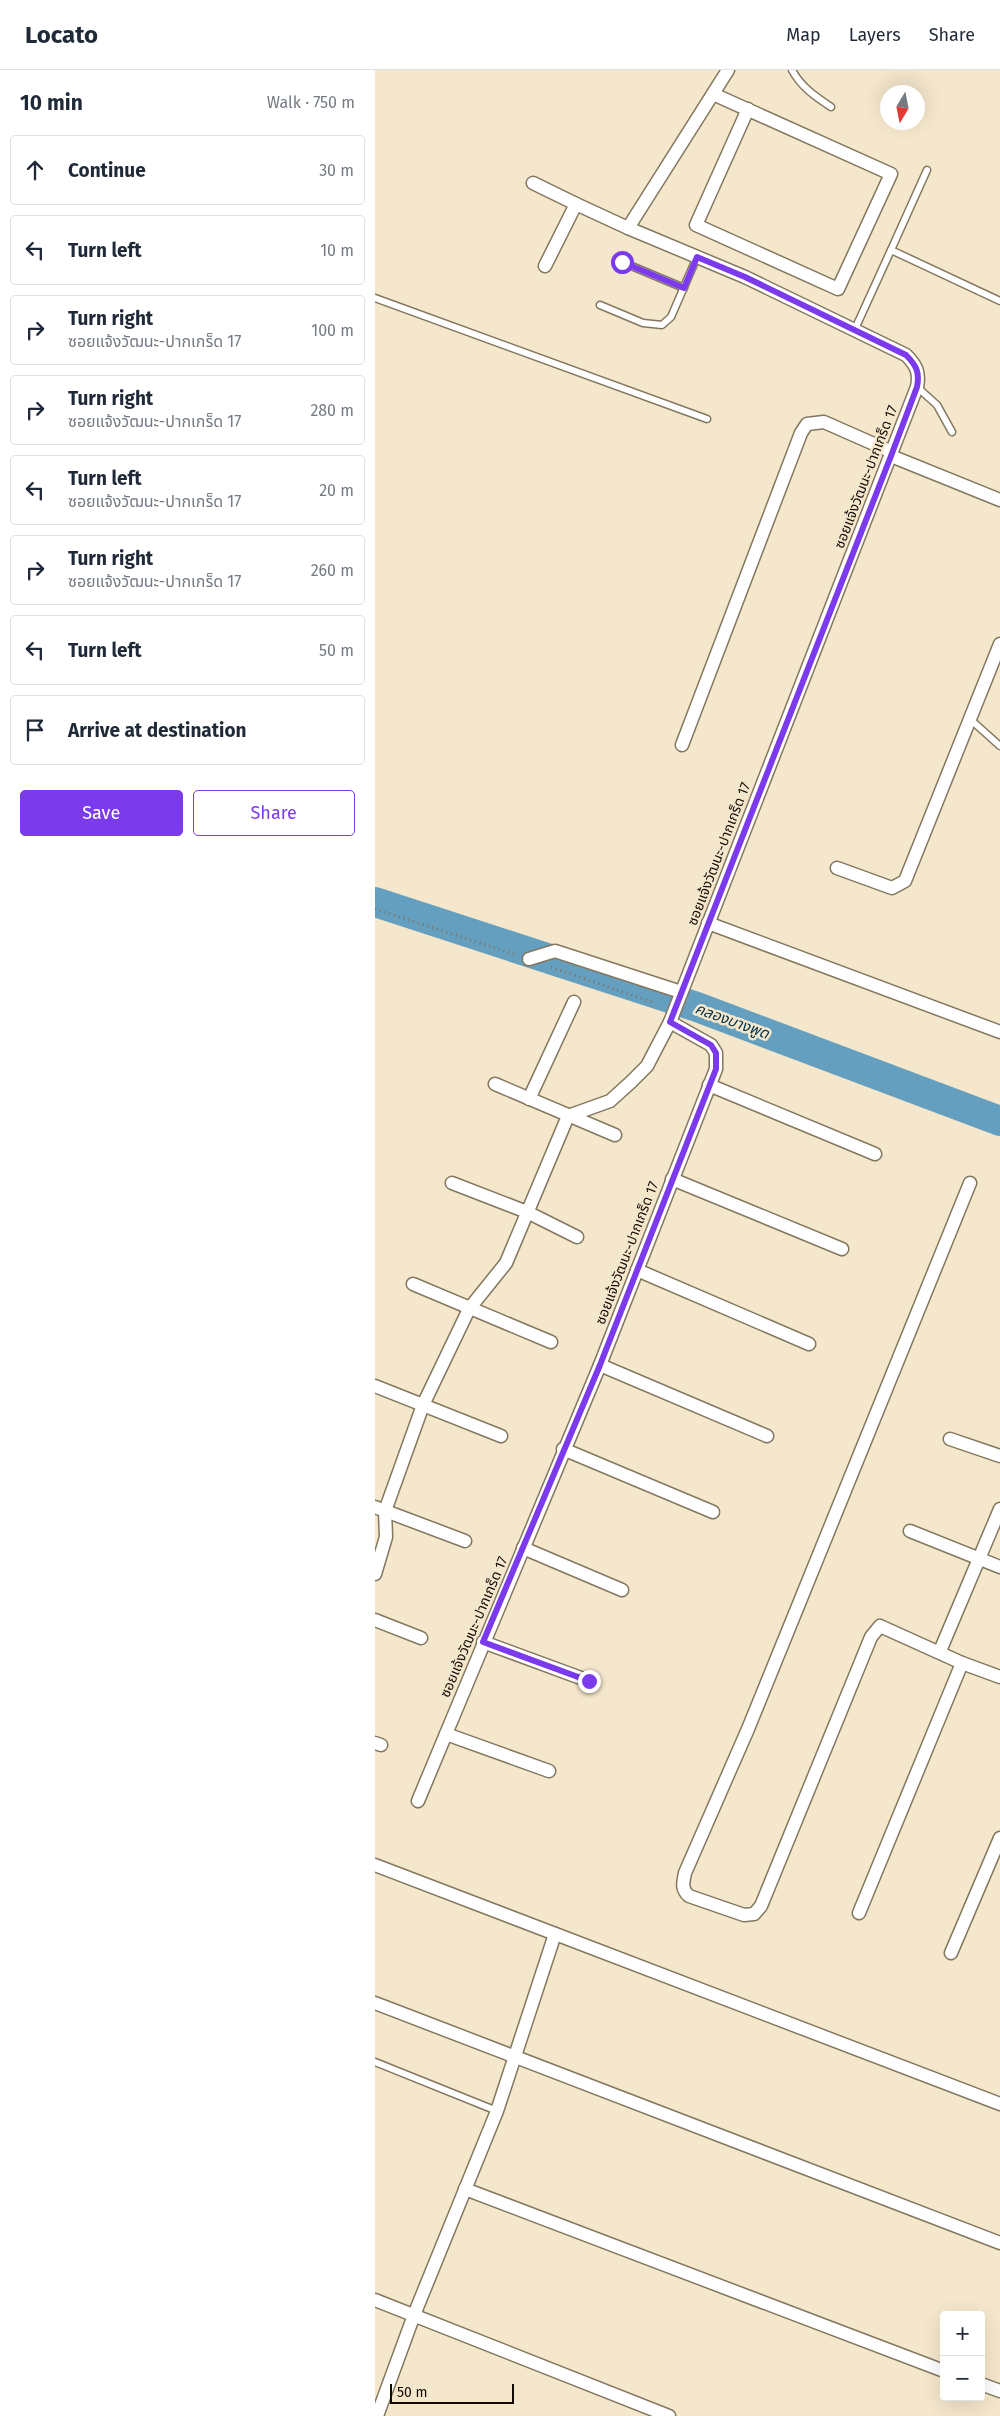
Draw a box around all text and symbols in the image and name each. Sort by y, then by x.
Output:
text: Locato [25,21,98,49]
text: Map [786,24,821,46]
text: Layers [849,24,901,46]
text: Share [929,24,975,46]
north arrow [880,85,925,130]
text: 10 min [20,90,83,116]
text: Walk · 750 m [267,93,355,112]
icon: ahead [21,156,49,184]
text: Continue [68,159,146,182]
text: 30 m [319,161,354,180]
icon: left [21,236,49,264]
text: Turn left [68,239,142,262]
text: 10 m [320,241,354,260]
route start [611,251,634,274]
text: Turn right [68,307,153,330]
icon: right [21,316,49,344]
text: 100 m [311,321,354,340]
text: ซอยแจ้งวัฒนะ-ปากเกร็ด 17 [68,332,241,351]
text: Turn right [68,387,153,410]
icon: right [21,396,49,424]
text: 280 m [310,401,354,420]
street label: ซอยแจ้งวัฒนะ-ปากเกร็ด 17 [831,403,901,551]
text: ซอยแจ้งวัฒนะ-ปากเกร็ด 17 [68,412,241,431]
text: Turn left [68,467,142,490]
icon: left [21,476,49,504]
text: 20 m [319,481,354,500]
text: ซอยแจ้งวัฒนะ-ปากเกร็ด 17 [68,492,241,511]
text: Turn right [68,547,153,570]
icon: right [21,556,49,584]
text: 260 m [311,561,354,580]
text: ซอยแจ้งวัฒนะ-ปากเกร็ด 17 [68,572,241,591]
icon: left [21,636,49,664]
text: Turn left [68,639,142,662]
text: 50 m [319,641,354,660]
icon: arrive [21,716,49,744]
text: Arrive at destination [68,719,247,742]
street label: ซอยแจ้งวัฒนะ-ปากเกร็ด 17 [684,780,754,928]
button: Save [20,790,183,836]
button: Share [193,790,355,836]
water label: คลองบางพูด [693,999,772,1043]
street label: ซอยแจ้งวัฒนะ-ปากเกร็ด 17 [592,1179,662,1327]
street label: ซอยแจ้งวัฒนะ-ปากเกร็ด 17 [437,1554,511,1700]
route end [578,1670,601,1693]
map controls [940,2311,985,2401]
button: + [940,2311,985,2356]
button: − [940,2356,985,2401]
scale bar [390,2381,514,2404]
text: 50 m [397,2384,428,2401]

